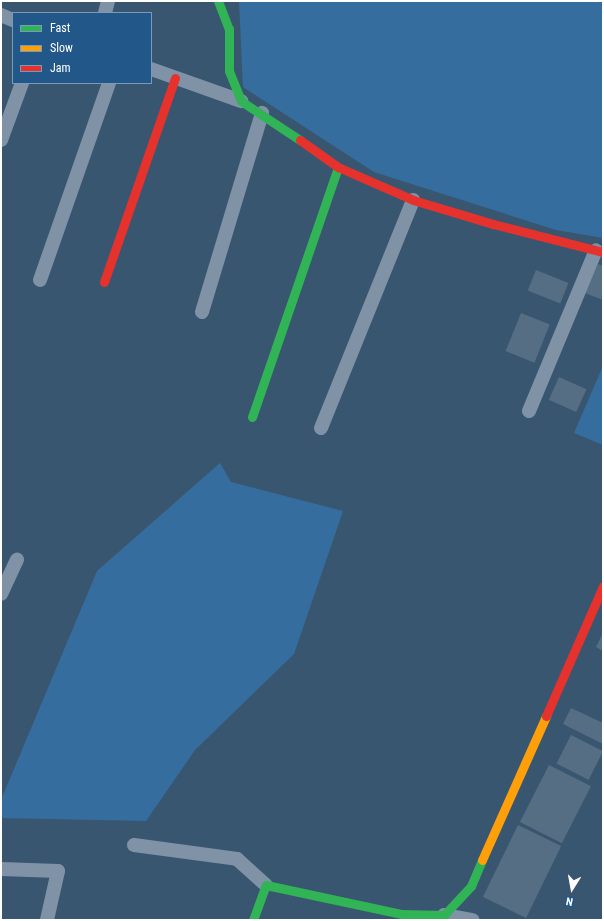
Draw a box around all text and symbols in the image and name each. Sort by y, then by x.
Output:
legend [12,12,152,84]
text: Fast [50,21,70,35]
text: Slow [50,41,73,55]
text: Jam [50,61,71,75]
north arrow [552,869,592,909]
text: N [565,894,574,908]

